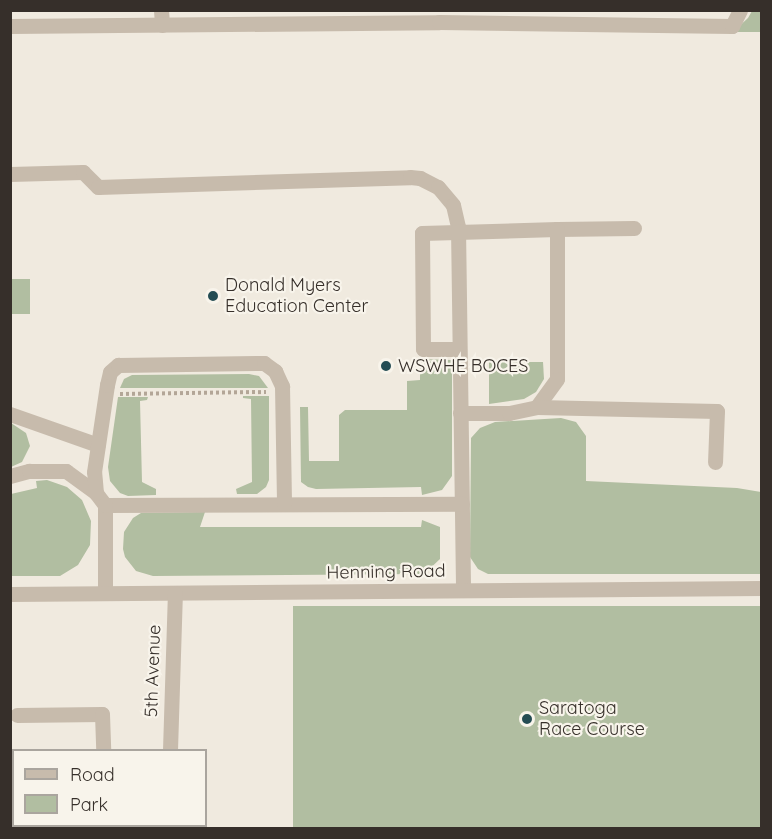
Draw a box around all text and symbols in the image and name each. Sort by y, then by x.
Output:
place label: Donald Myers Education Center [225,275,368,318]
marker: Donald Myers Education Center [206,289,220,303]
place label: WSWHE BOCES [398,355,528,377]
marker: WSWHE BOCES [379,359,393,373]
street label: Henning Road [326,560,446,584]
street label: 5th Avenue [141,624,165,718]
place label: Saratoga Race Course [539,698,645,740]
marker: Saratoga Race Course [520,712,534,726]
legend [12,749,207,827]
text: Road [70,763,115,786]
text: Park [70,793,108,816]

